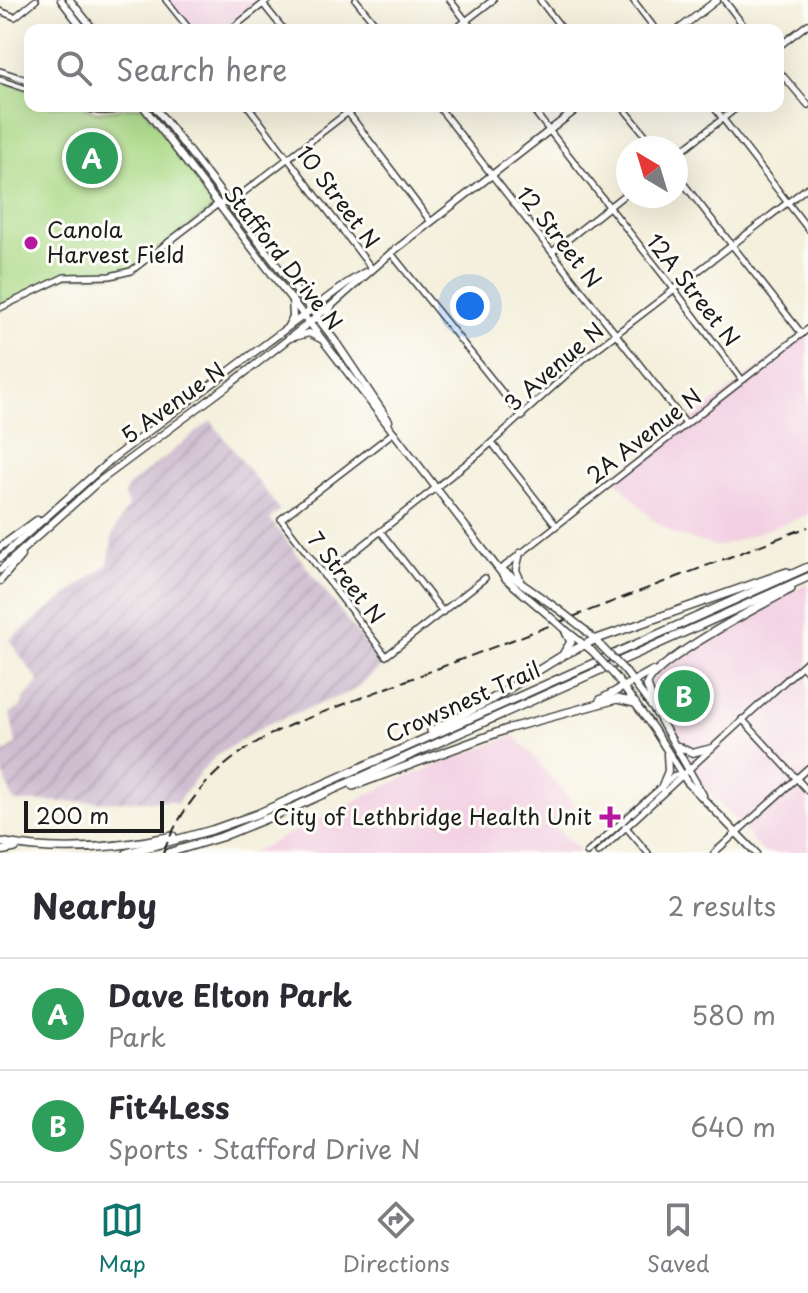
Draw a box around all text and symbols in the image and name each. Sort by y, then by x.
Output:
search box [24,24,784,112]
icon: search [52,46,96,90]
text: Search here [116,46,288,91]
pin: A [66,128,118,188]
north arrow [616,136,688,208]
street label: 10 Street N [290,138,389,254]
street label: Stafford Drive N [217,177,351,337]
street label: 12 Street N [510,178,611,294]
place label: Canola Harvest Field [47,212,185,270]
street label: 12A Street N [639,225,749,353]
marker: Canola Harvest Field [22,234,40,252]
your location [450,286,490,326]
street label: 3 Avenue N [496,313,610,418]
street label: 5 Avenue N [113,353,231,451]
street label: 2A Avenue N [579,379,708,490]
street label: 7 Street N [301,524,394,630]
street label: Crowsnest Trail [380,652,545,750]
pin: B [658,666,710,726]
scale bar [24,797,164,833]
text: 200 m [36,798,109,831]
place label: City of Lethbridge Health Unit [273,799,592,832]
marker: City of Lethbridge Health Unit [599,806,621,828]
text: Nearby [32,879,157,931]
text: 2 results [668,886,776,925]
text: Dave Elton Park [108,972,352,1017]
text: A [48,995,68,1034]
text: 580 m [691,995,776,1034]
text: Park [108,1017,166,1056]
text: Fit4Less [108,1084,230,1129]
text: B [49,1107,67,1146]
text: 640 m [690,1107,776,1146]
text: Sports · Stafford Drive N [108,1129,421,1168]
tab: Map [99,1198,146,1279]
tab: Directions [343,1198,450,1279]
tab: Saved [647,1198,709,1279]

